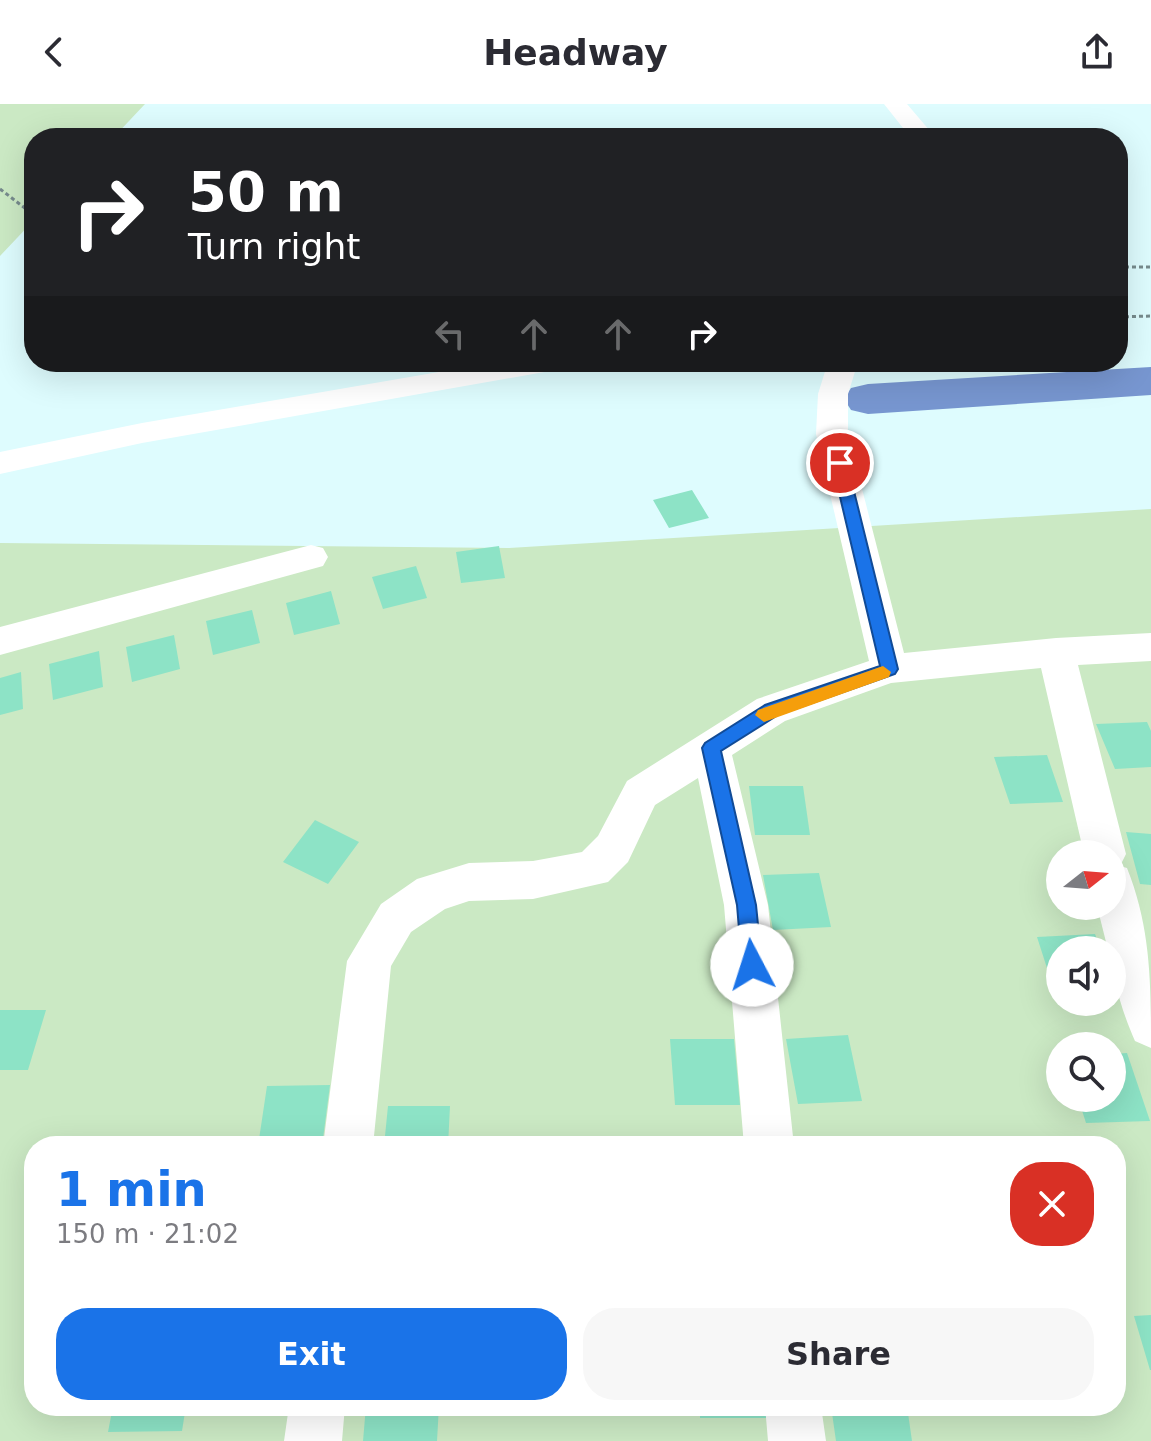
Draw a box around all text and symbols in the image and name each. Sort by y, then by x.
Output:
icon: back [32,30,76,74]
icon: share [1075,30,1119,74]
text: Headway [483,32,668,73]
text: 50 m [188,159,344,224]
icon: right [56,160,160,264]
text: Turn right [188,226,360,267]
icon: left [428,312,472,356]
icon: ahead [512,312,556,356]
icon: ahead [596,312,640,356]
icon: right [680,312,724,356]
pin [806,429,874,497]
icon: arrive [818,441,862,485]
north arrow [1046,840,1126,920]
map controls [1046,840,1126,1112]
position arrow [710,923,794,1007]
button: sound [1046,936,1126,1016]
button: search [1046,1032,1126,1112]
text: 1 min [56,1161,207,1217]
button: close [1010,1162,1094,1246]
text: 150 m · 21:02 [56,1219,239,1249]
button: Exit [56,1308,567,1400]
button: Share [583,1308,1094,1400]

